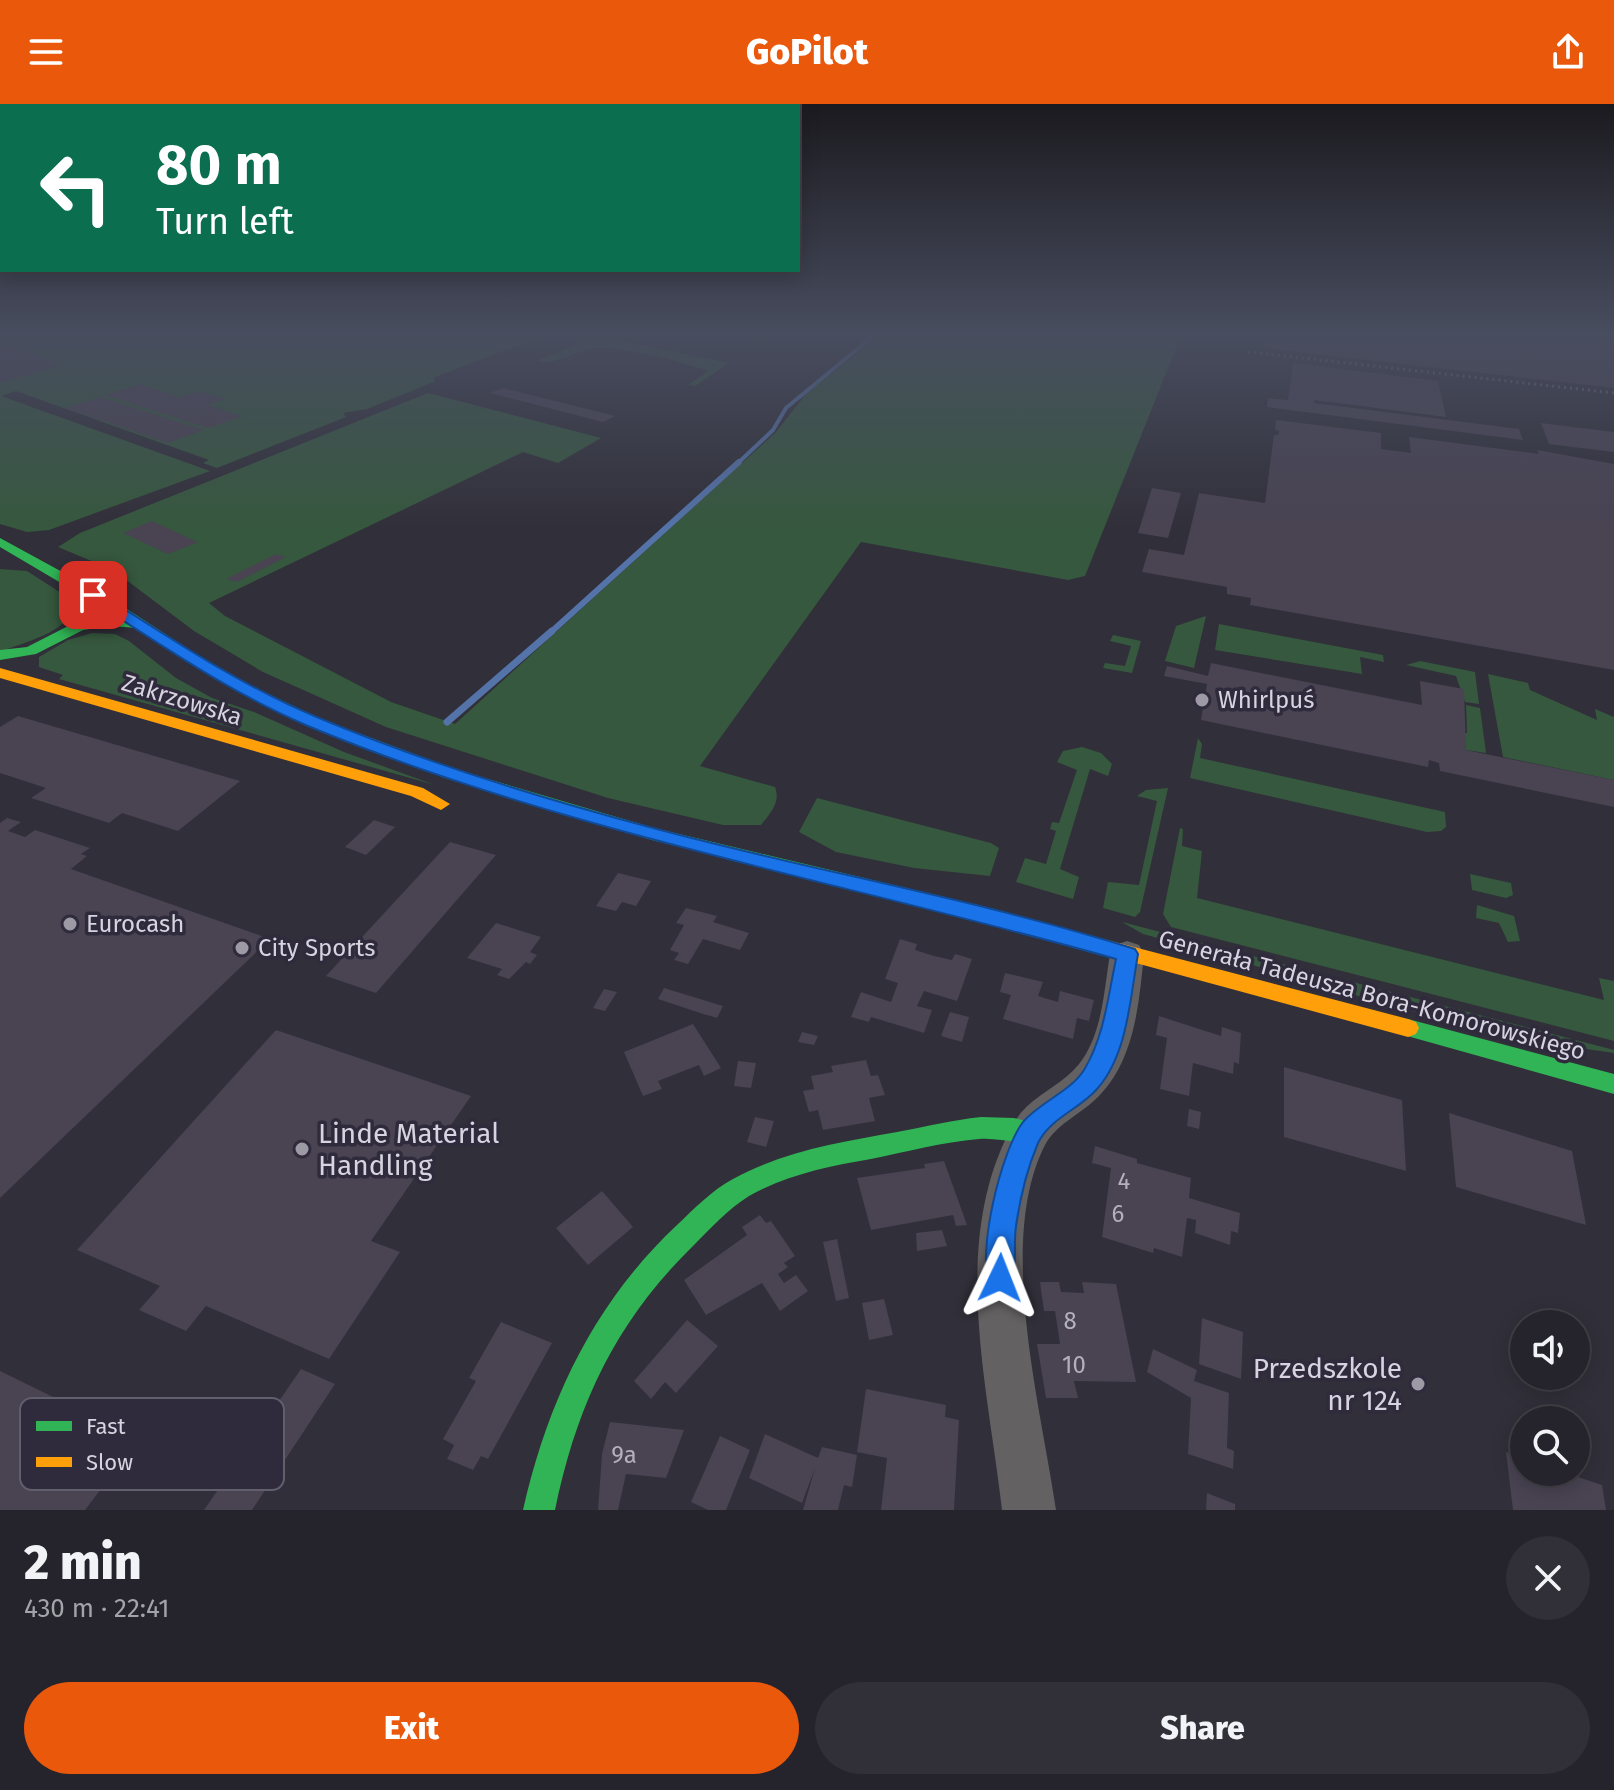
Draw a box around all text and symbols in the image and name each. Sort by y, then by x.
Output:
icon: menu [24,30,68,74]
text: GoPilot [746,30,868,74]
icon: share [1546,30,1590,74]
text: 80 m [156,132,282,199]
icon: left [24,136,128,240]
text: Turn left [156,200,294,244]
pin [59,561,127,629]
icon: arrive [71,573,115,617]
street label: Zakrzowska [118,668,246,732]
place label: Whirlpuś [1218,686,1314,714]
marker: Whirlpuś [1193,691,1211,709]
place label: Eurocash [86,910,184,938]
marker: Eurocash [61,915,79,933]
street label: Generała Tadeusza Bora-Komorowskiego [1155,924,1589,1066]
place label: City Sports [258,934,375,962]
marker: City Sports [233,939,251,957]
place label: Linde Material Handling [318,1117,500,1182]
marker: Linde Material Handling [293,1140,311,1158]
house number: 4 [1118,1167,1131,1195]
house number: 6 [1112,1200,1124,1228]
position arrow [958,1236,1042,1320]
house number: 8 [1063,1307,1077,1335]
map controls [1510,1310,1590,1486]
button: sound [1510,1310,1590,1390]
house number: 10 [1062,1351,1086,1379]
place label: Przedszkole nr 124 [1253,1352,1402,1417]
marker: Przedszkole nr 124 [1409,1375,1427,1393]
legend [20,1398,284,1490]
button: search [1510,1406,1590,1486]
text: Fast [86,1413,126,1440]
house number: 9a [611,1441,637,1469]
text: Slow [86,1449,133,1476]
text: 2 min [24,1534,142,1592]
button: close [1506,1536,1590,1620]
text: 430 m · 22:41 [24,1593,170,1624]
button: Exit [24,1682,799,1774]
button: Share [815,1682,1590,1774]

